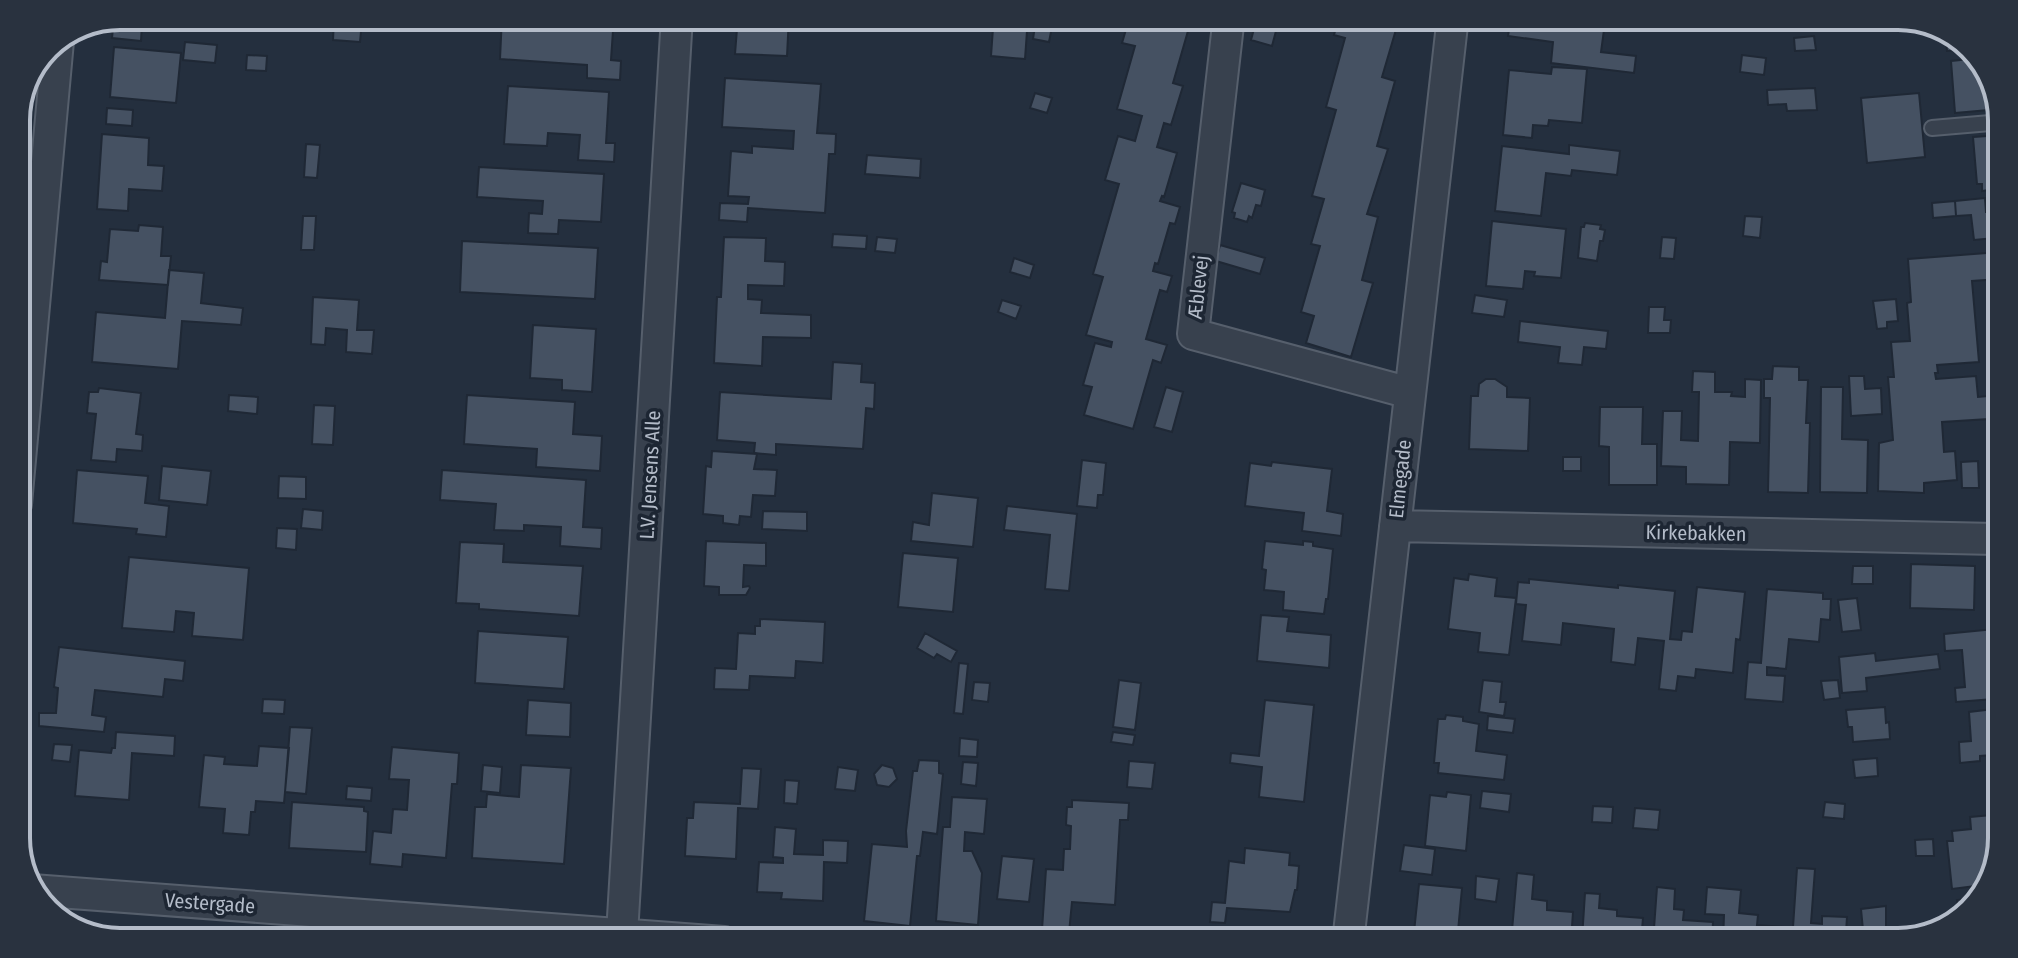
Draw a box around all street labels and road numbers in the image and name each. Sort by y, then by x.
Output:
street label: Æblevej [1183,254,1213,321]
street label: L.V. Jensens Alle [635,410,665,540]
street label: Elmegade [1384,438,1416,520]
street label: Kirkebakken [1645,520,1747,546]
street label: Vestergade [164,888,256,918]

